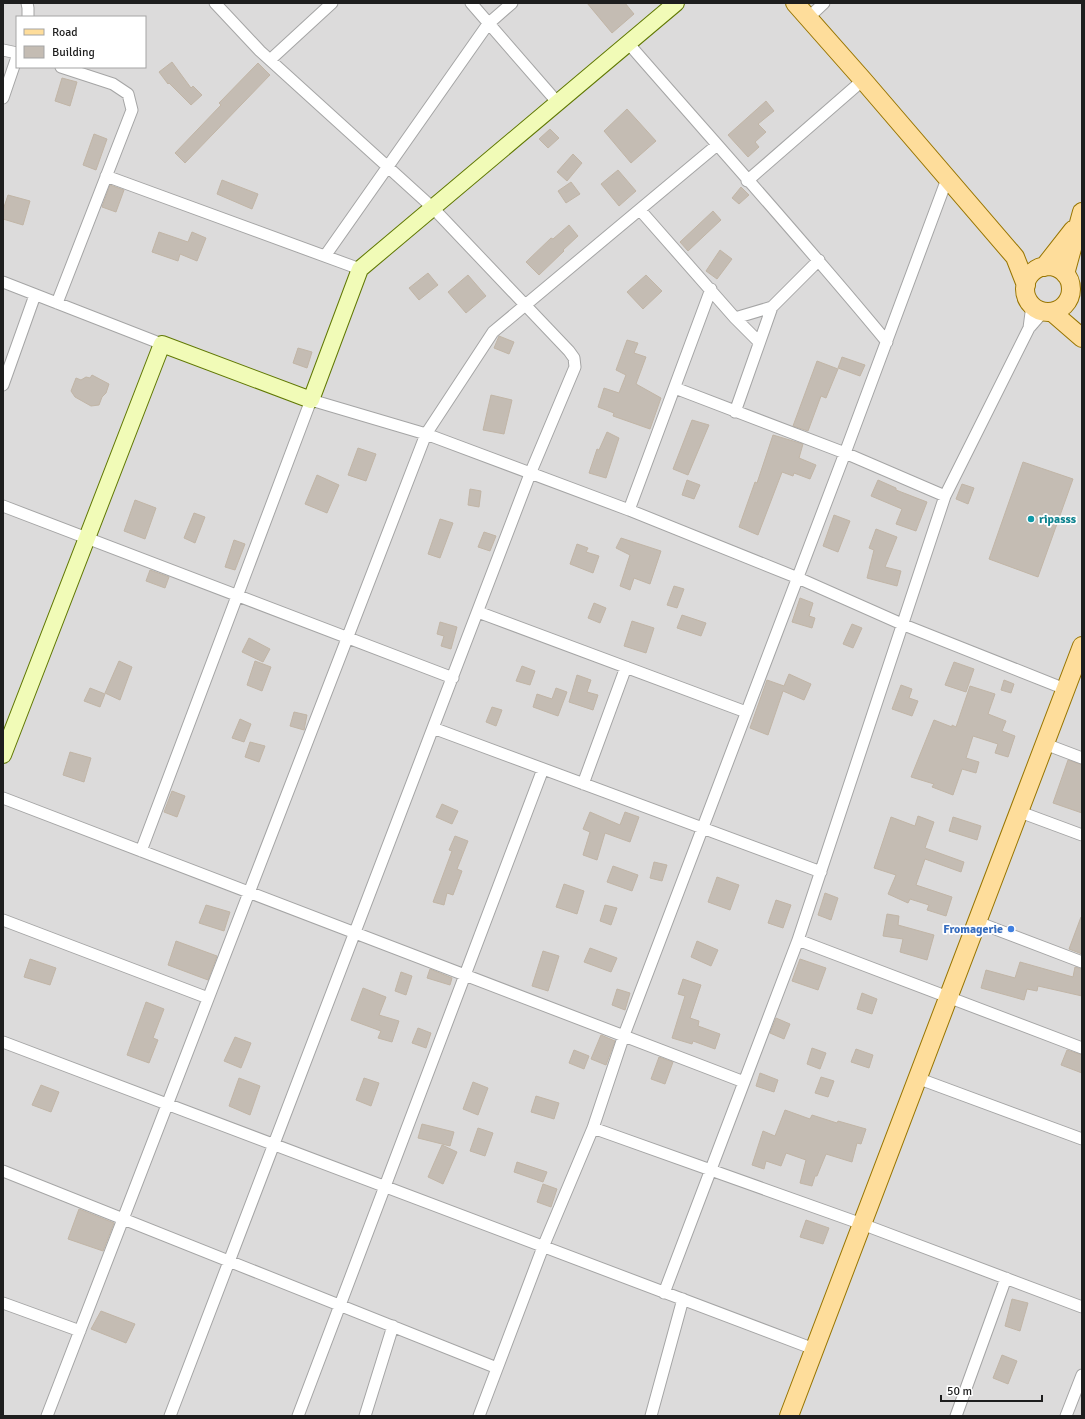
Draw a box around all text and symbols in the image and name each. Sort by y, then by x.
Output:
legend [16,16,146,68]
text: Road [52,25,78,40]
text: Building [52,45,95,60]
place label: ripasss [1039,512,1077,527]
marker: ripasss [1026,514,1036,524]
place label: Fromagerie [943,922,1003,937]
marker: Fromagerie [1006,924,1016,934]
scale bar [941,1377,1042,1403]
text: 50 m [947,1384,972,1399]

